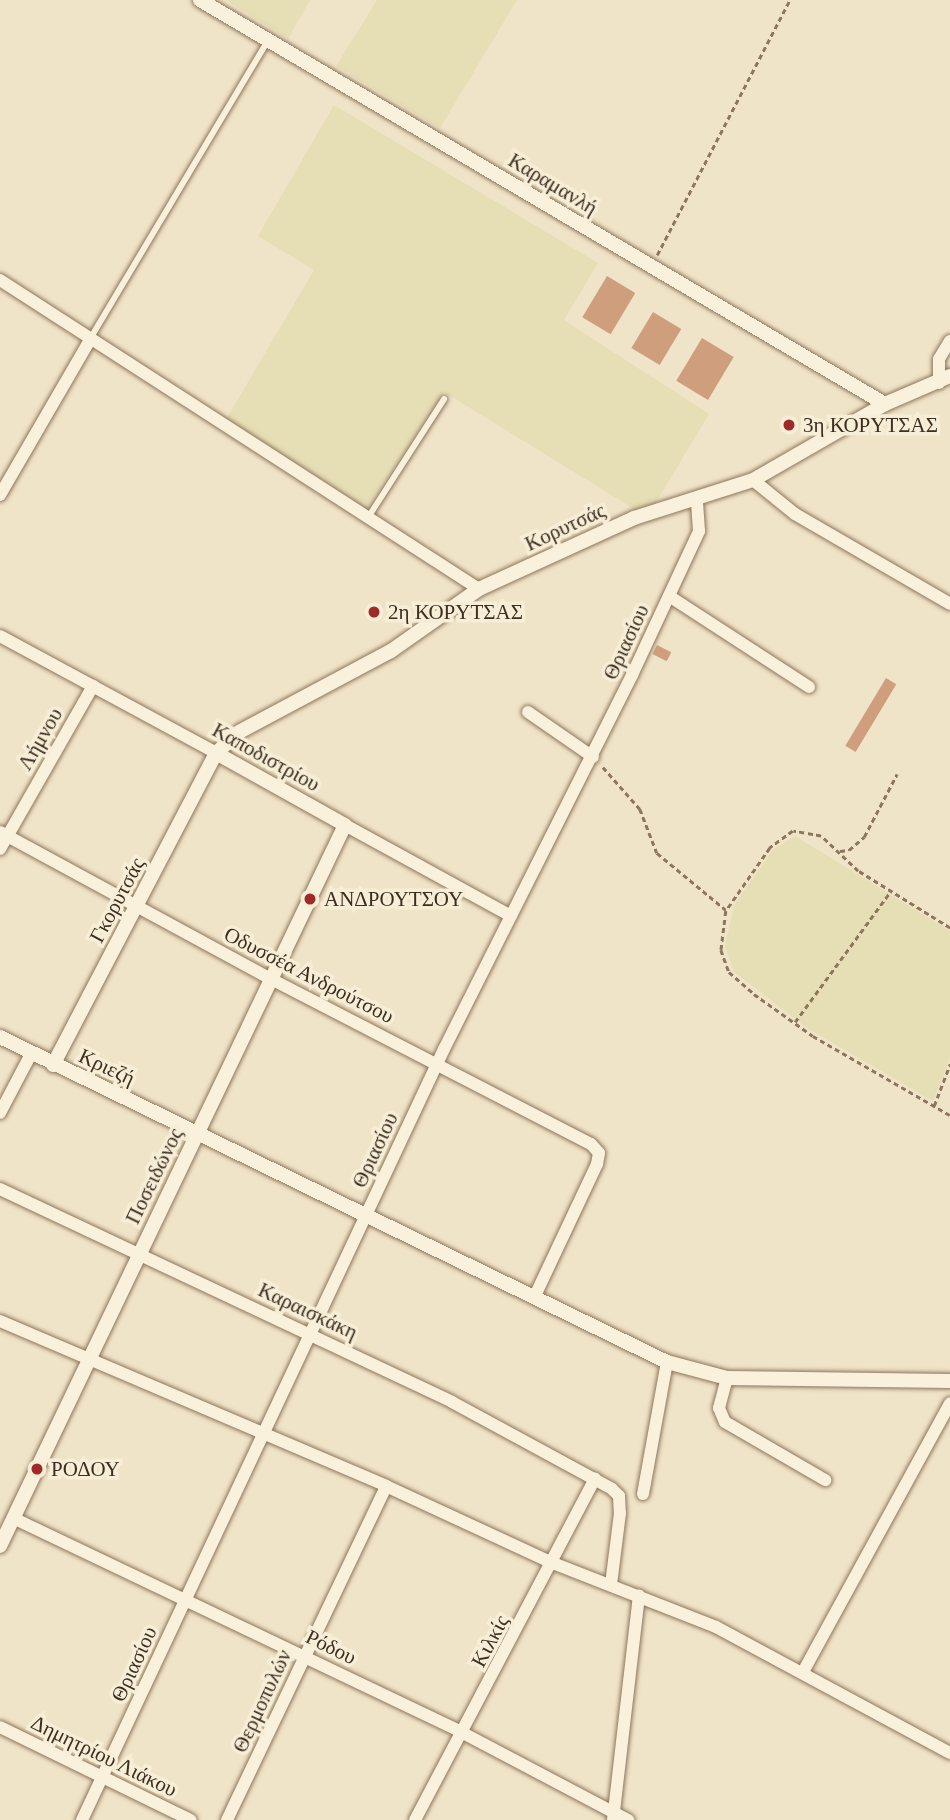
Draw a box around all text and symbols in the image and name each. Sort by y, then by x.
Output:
street label: Καραμανλή [504,148,602,220]
place label: 3η ΚΟΡΥΤΣΑΣ [803,412,938,438]
marker: 3η ΚΟΡΥΤΣΑΣ [781,417,797,433]
street label: Κορυτσάς [521,497,609,557]
place label: 2η ΚΟΡΥΤΣΑΣ [388,599,523,625]
street label: Θριασίου [598,600,654,684]
marker: 2η ΚΟΡΥΤΣΑΣ [366,604,382,620]
street label: Λήμνου [12,703,68,775]
street label: Καποδιστρίου [208,717,324,797]
street label: Γκορυτσάς [84,853,150,947]
place label: ΑΝΔΡΟΥΤΣΟΥ [324,886,463,912]
marker: ΑΝΔΡΟΥΤΣΟΥ [302,891,318,907]
street label: Οδυσσέα Ανδρούτσου [219,921,399,1029]
street label: Κριεζή [75,1043,139,1091]
street label: Θριασίου [347,1108,403,1192]
street label: Ποσειδώνος [120,1124,188,1228]
street label: Καραισκάκη [254,1277,362,1345]
place label: ΡΟΔΟΥ [51,1456,120,1482]
marker: ΡΟΔΟΥ [29,1461,45,1477]
street label: Κιλκίς [466,1611,514,1671]
street label: Θριασίου [106,1622,162,1706]
street label: Ρόδου [302,1624,360,1670]
street label: Θερμοπυλών [227,1646,297,1756]
street label: Δημητρίου Λιάκου [26,1710,182,1802]

